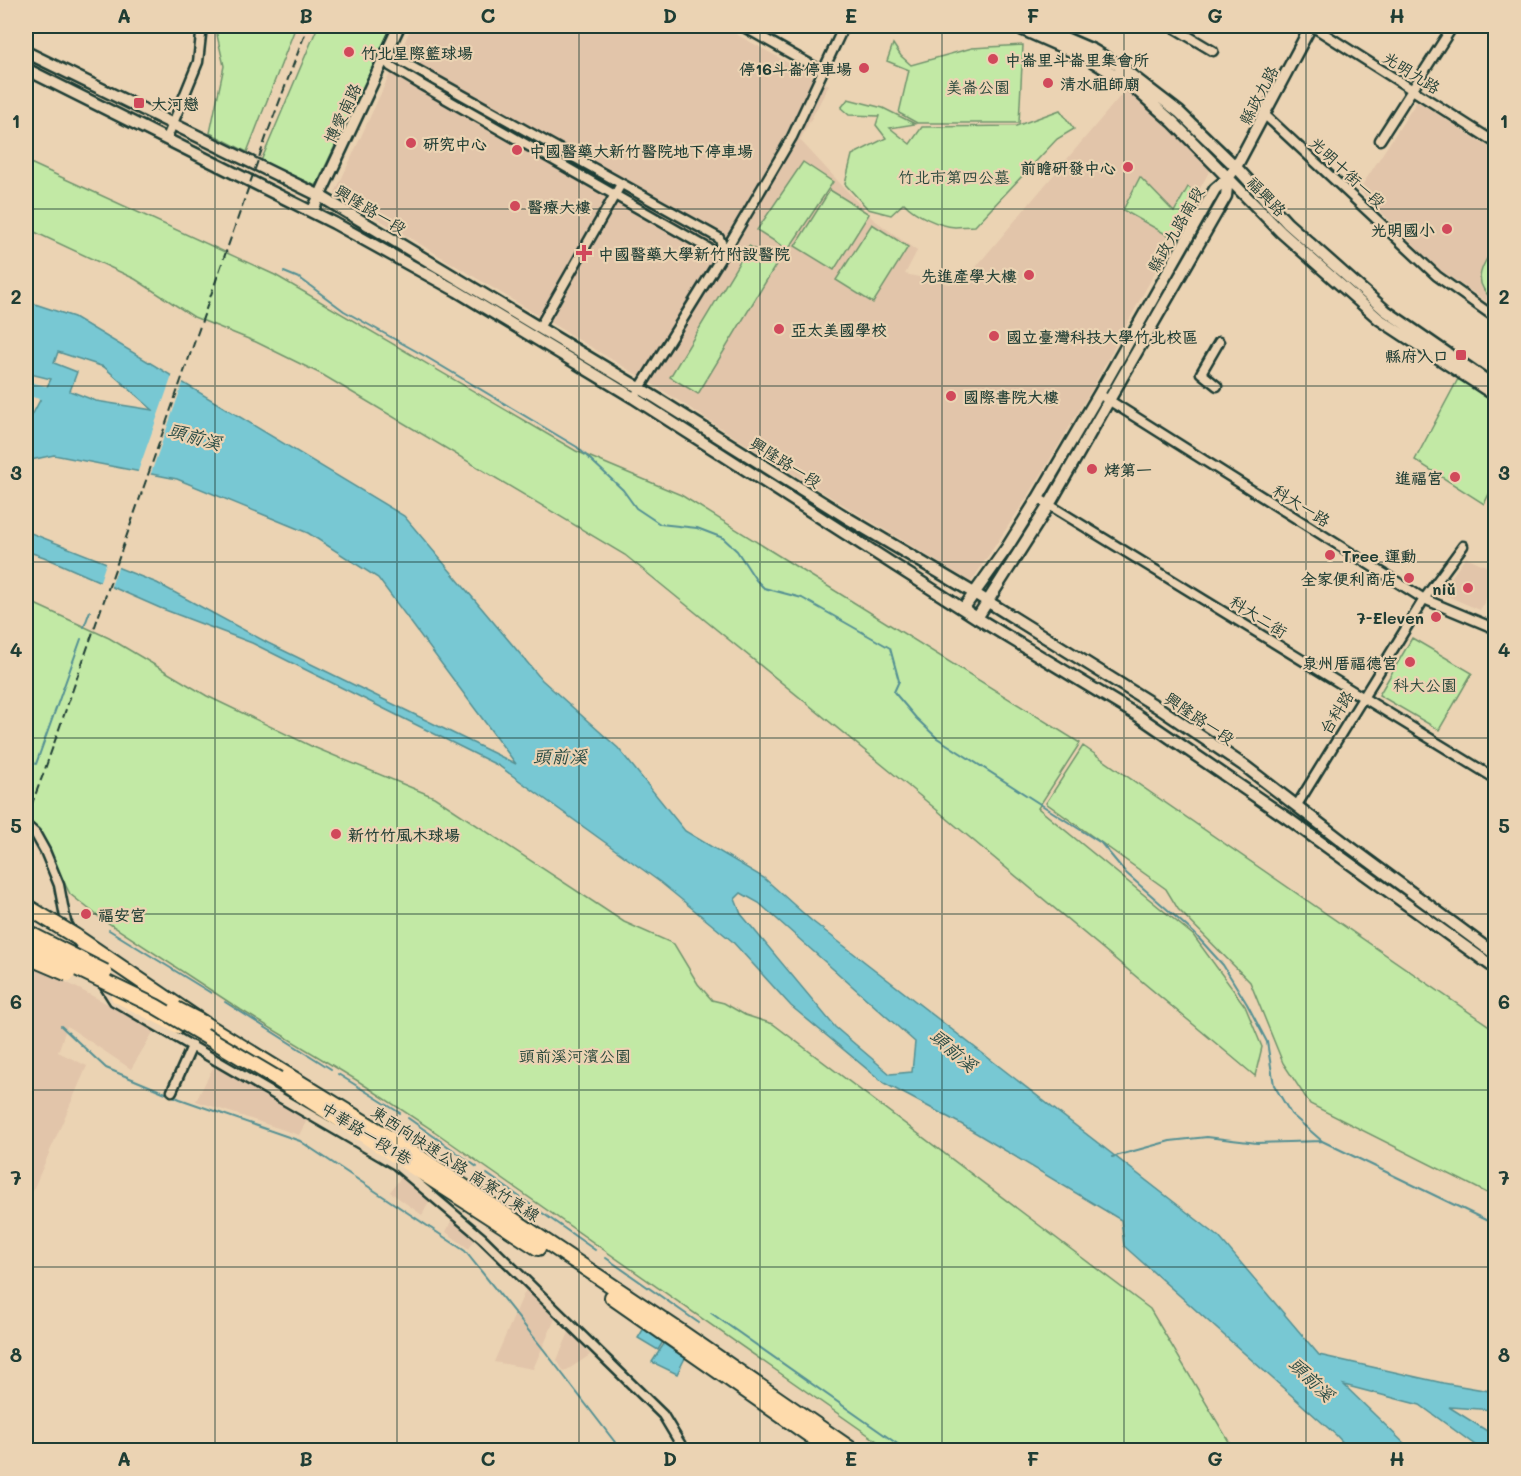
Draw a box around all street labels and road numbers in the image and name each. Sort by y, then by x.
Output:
street label: 光明九路 [1379,46,1445,98]
street label: 縣政九路 [1234,62,1282,128]
street label: 博愛南路 [319,80,365,146]
street label: 光明十街一段 [1306,132,1390,212]
street label: 福興路 [1243,171,1291,221]
street label: 興隆路一段 [331,179,411,239]
street label: 縣政九路南段 [1142,182,1208,276]
street label: 興隆路一段 [747,432,825,492]
street label: 科大一路 [1269,479,1335,531]
street label: 科大二街 [1226,590,1292,642]
street label: 台科路 [1314,686,1358,738]
street label: 興隆路一段 [1161,687,1239,749]
street label: 中華路一段1巷 [318,1097,416,1169]
street label: 東西向快速公路 南寮竹東線 [368,1101,544,1225]

